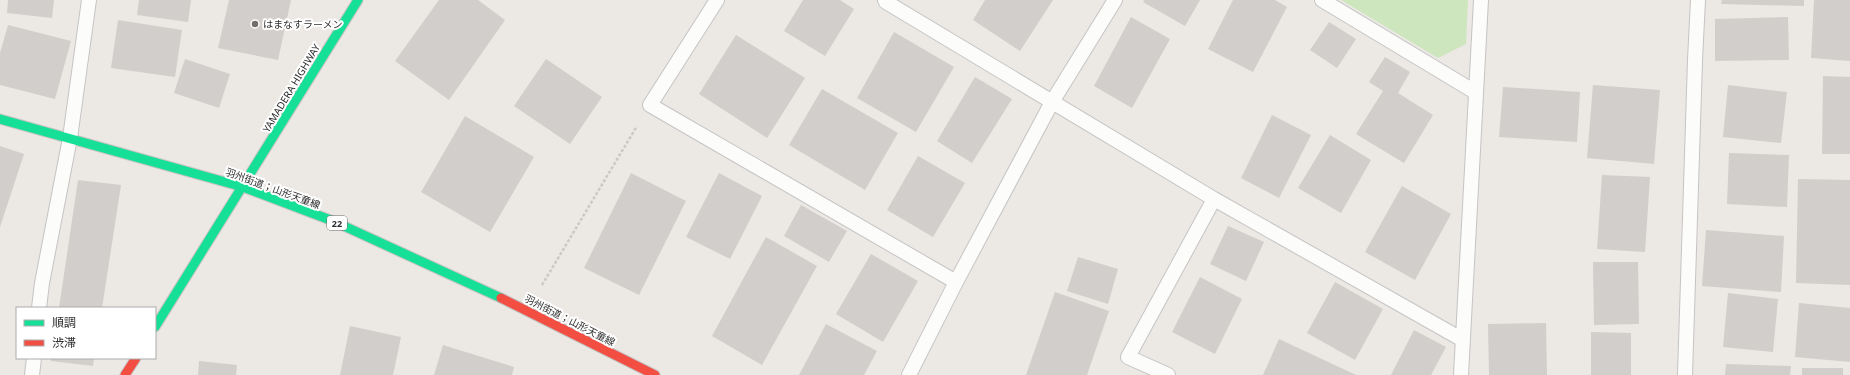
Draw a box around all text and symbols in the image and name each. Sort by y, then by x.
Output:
place label: はまなすラーメン [263,17,343,31]
marker: はまなすラーメン [250,19,260,29]
street label: YAMADERA HIGHWAY [259,41,323,135]
street label: 羽州街道；山形天童線 [224,164,322,212]
road number: 22 [327,216,347,230]
street label: 羽州街道；山形天童線 [522,291,618,349]
legend [16,307,156,359]
text: 順調 [52,314,76,331]
text: 渋滞 [52,334,76,351]

